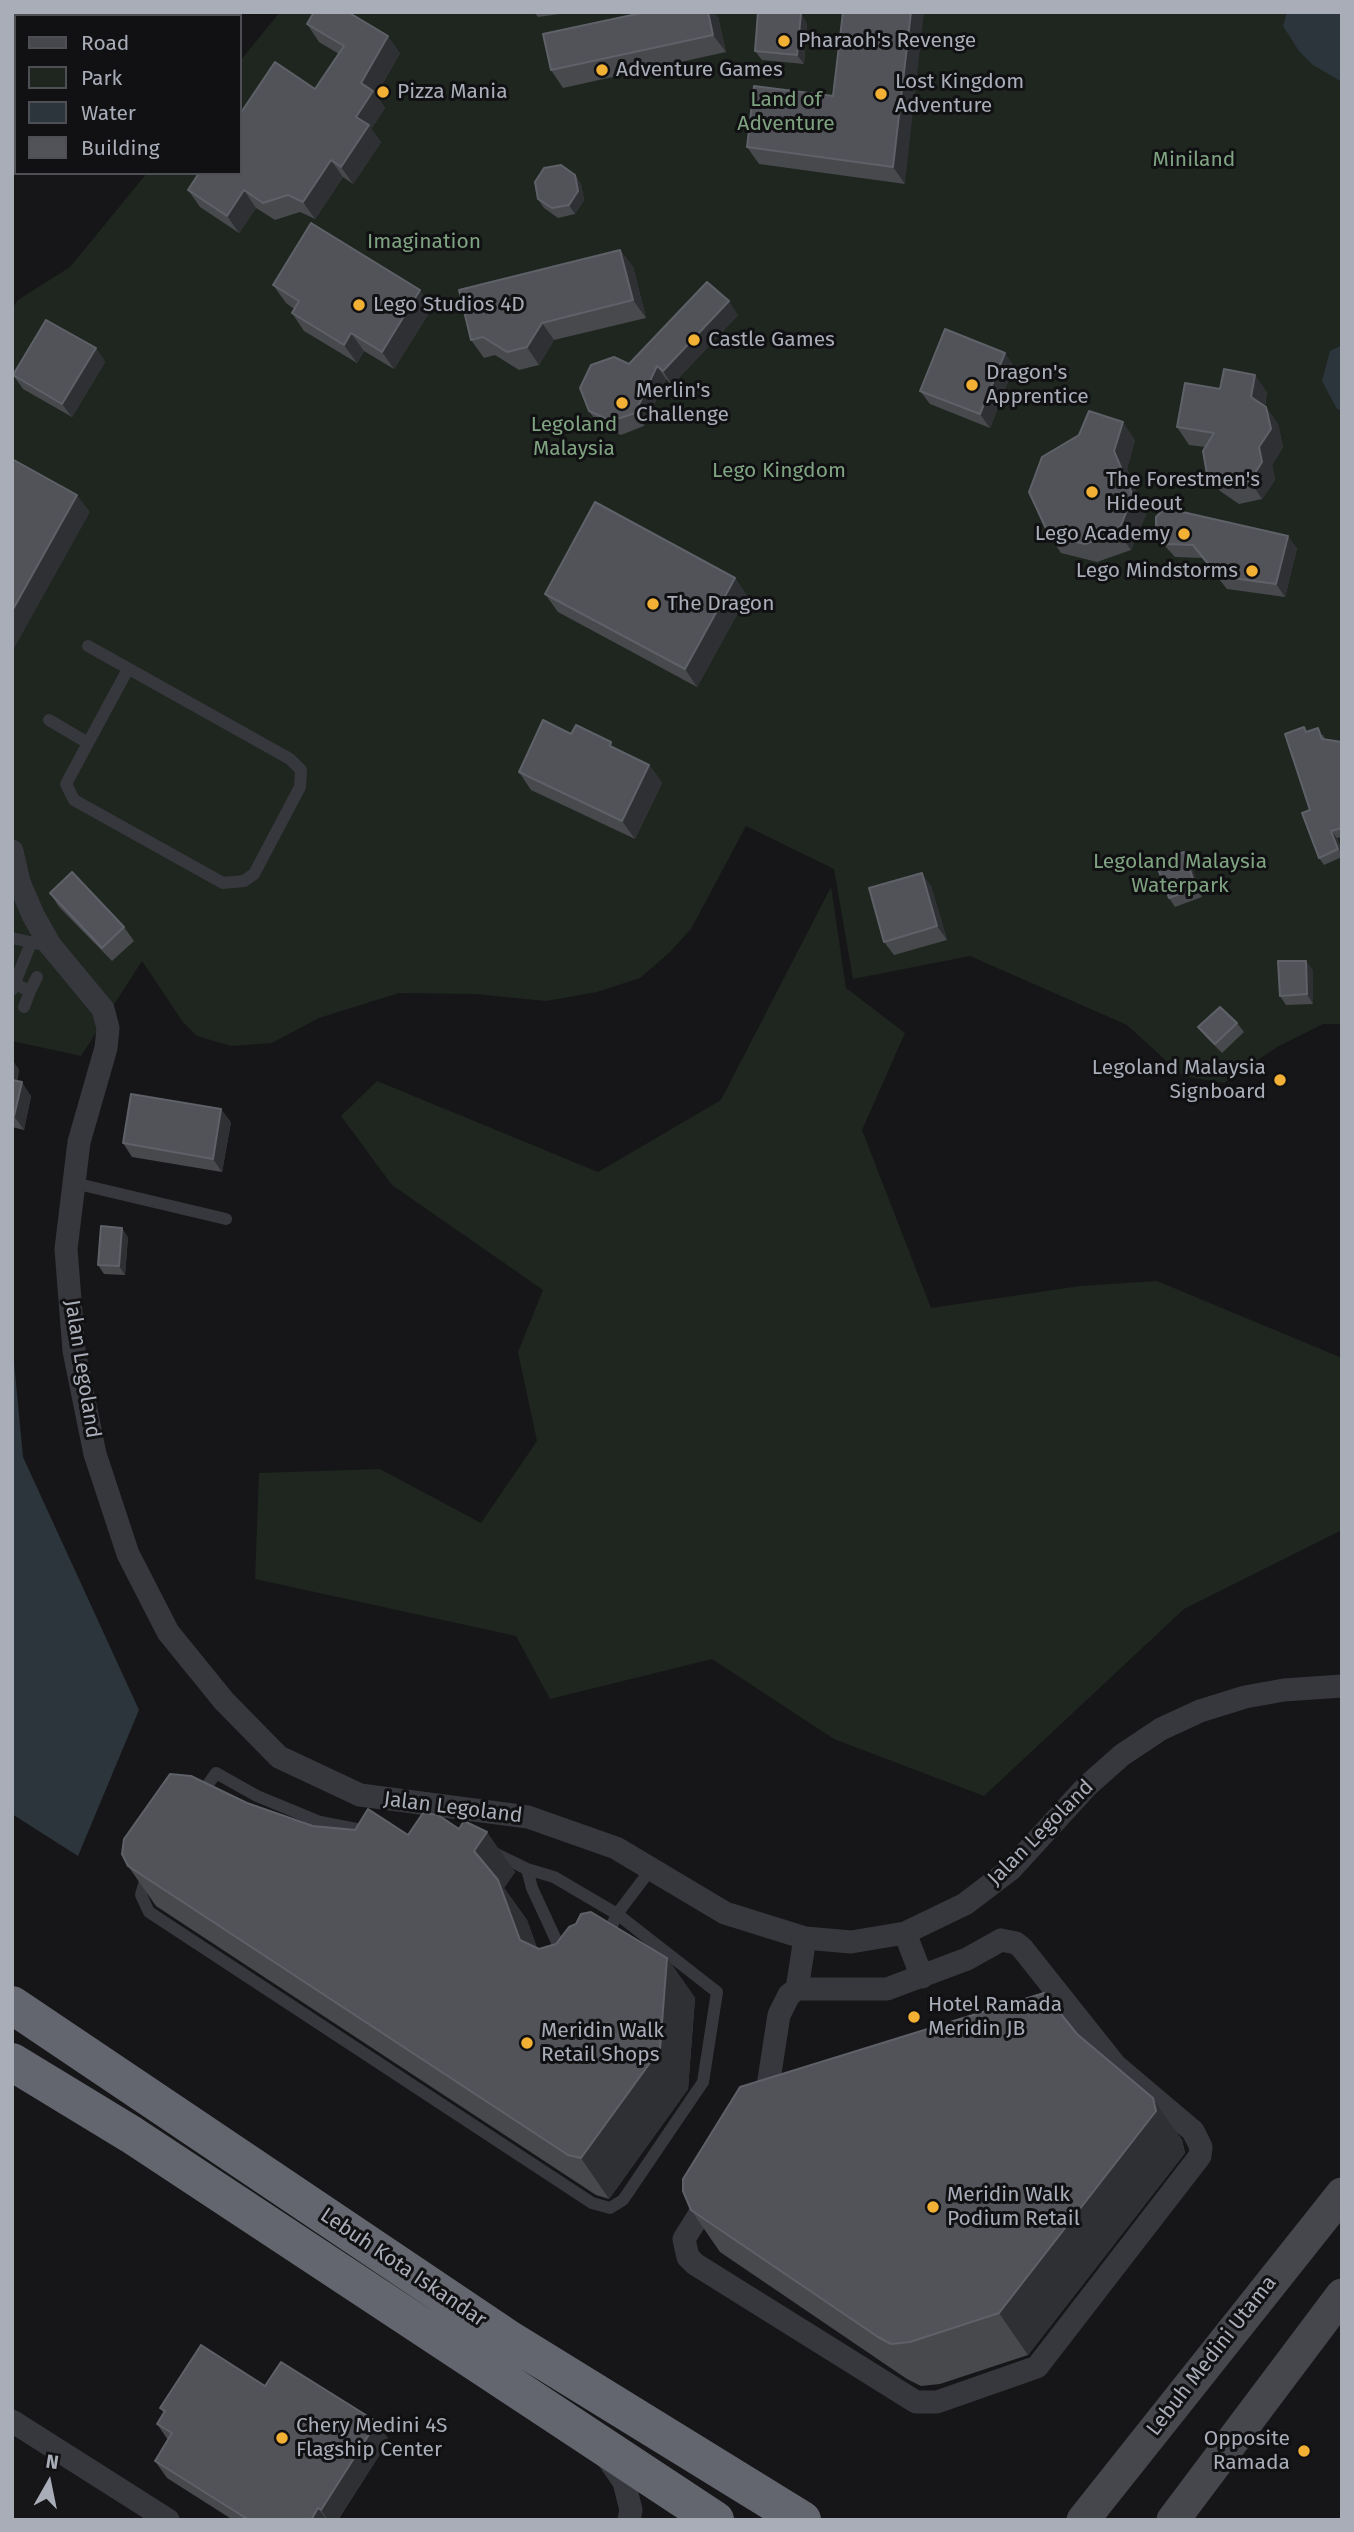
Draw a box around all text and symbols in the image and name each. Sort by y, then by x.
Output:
legend [14,14,242,175]
place label: Pharaoh's Revenge [798,28,976,54]
text: Road [81,30,129,56]
marker: Pharaoh's Revenge [776,33,792,49]
place label: Adventure Games [616,57,783,83]
marker: Adventure Games [594,62,610,78]
text: Park [81,65,122,91]
place label: Lost Kingdom Adventure [895,69,1024,119]
place label: Pizza Mania [397,79,508,105]
marker: Pizza Mania [375,84,391,100]
marker: Lost Kingdom Adventure [873,86,889,102]
park label: Land of Adventure [737,87,835,137]
text: Water [81,100,136,126]
text: Building [81,135,160,161]
park label: Miniland [1153,147,1235,173]
park label: Imagination [367,229,481,255]
place label: Lego Studios 4D [373,292,525,318]
marker: Lego Studios 4D [351,297,367,313]
place label: Castle Games [708,327,835,353]
marker: Castle Games [686,332,702,348]
place label: Dragon's Apprentice [986,360,1089,410]
marker: Dragon's Apprentice [964,377,980,393]
place label: Merlin's Challenge [636,378,729,428]
marker: Merlin's Challenge [614,395,630,411]
park label: Legoland Malaysia [531,412,617,462]
park label: Lego Kingdom [712,458,846,484]
place label: The Forestmen's Hideout [1106,467,1260,517]
marker: The Forestmen's Hideout [1084,484,1100,500]
place label: Lego Academy [1035,521,1170,547]
marker: Lego Academy [1176,526,1192,542]
place label: Lego Mindstorms [1076,558,1238,584]
marker: Lego Mindstorms [1244,563,1260,579]
place label: The Dragon [667,591,774,617]
marker: The Dragon [645,596,661,612]
park label: Legoland Malaysia Waterpark [1093,849,1267,899]
place label: Legoland Malaysia Signboard [1092,1055,1266,1105]
marker: Legoland Malaysia Signboard [1272,1072,1288,1088]
street label: Jalan Legoland [59,1298,105,1440]
street label: Jalan Legoland [983,1775,1099,1891]
street label: Jalan Legoland [382,1787,524,1829]
place label: Hotel Ramada Meridin JB [928,1992,1062,2042]
marker: Hotel Ramada Meridin JB [906,2009,922,2025]
place label: Meridin Walk Retail Shops [541,2018,664,2068]
marker: Meridin Walk Retail Shops [519,2035,535,2051]
place label: Meridin Walk Podium Retail [947,2182,1080,2232]
marker: Meridin Walk Podium Retail [925,2199,941,2215]
street label: Lebuh Kota Iskandar [315,2203,491,2333]
street label: Lebuh Medini Utama [1142,2271,1282,2441]
place label: Chery Medini 4S Flagship Center [296,2413,448,2463]
place label: Opposite Ramada [1204,2426,1290,2476]
marker: Chery Medini 4S Flagship Center [274,2430,290,2446]
marker: Opposite Ramada [1296,2443,1312,2459]
north arrow [14,2448,84,2518]
text: N [44,2449,60,2474]

